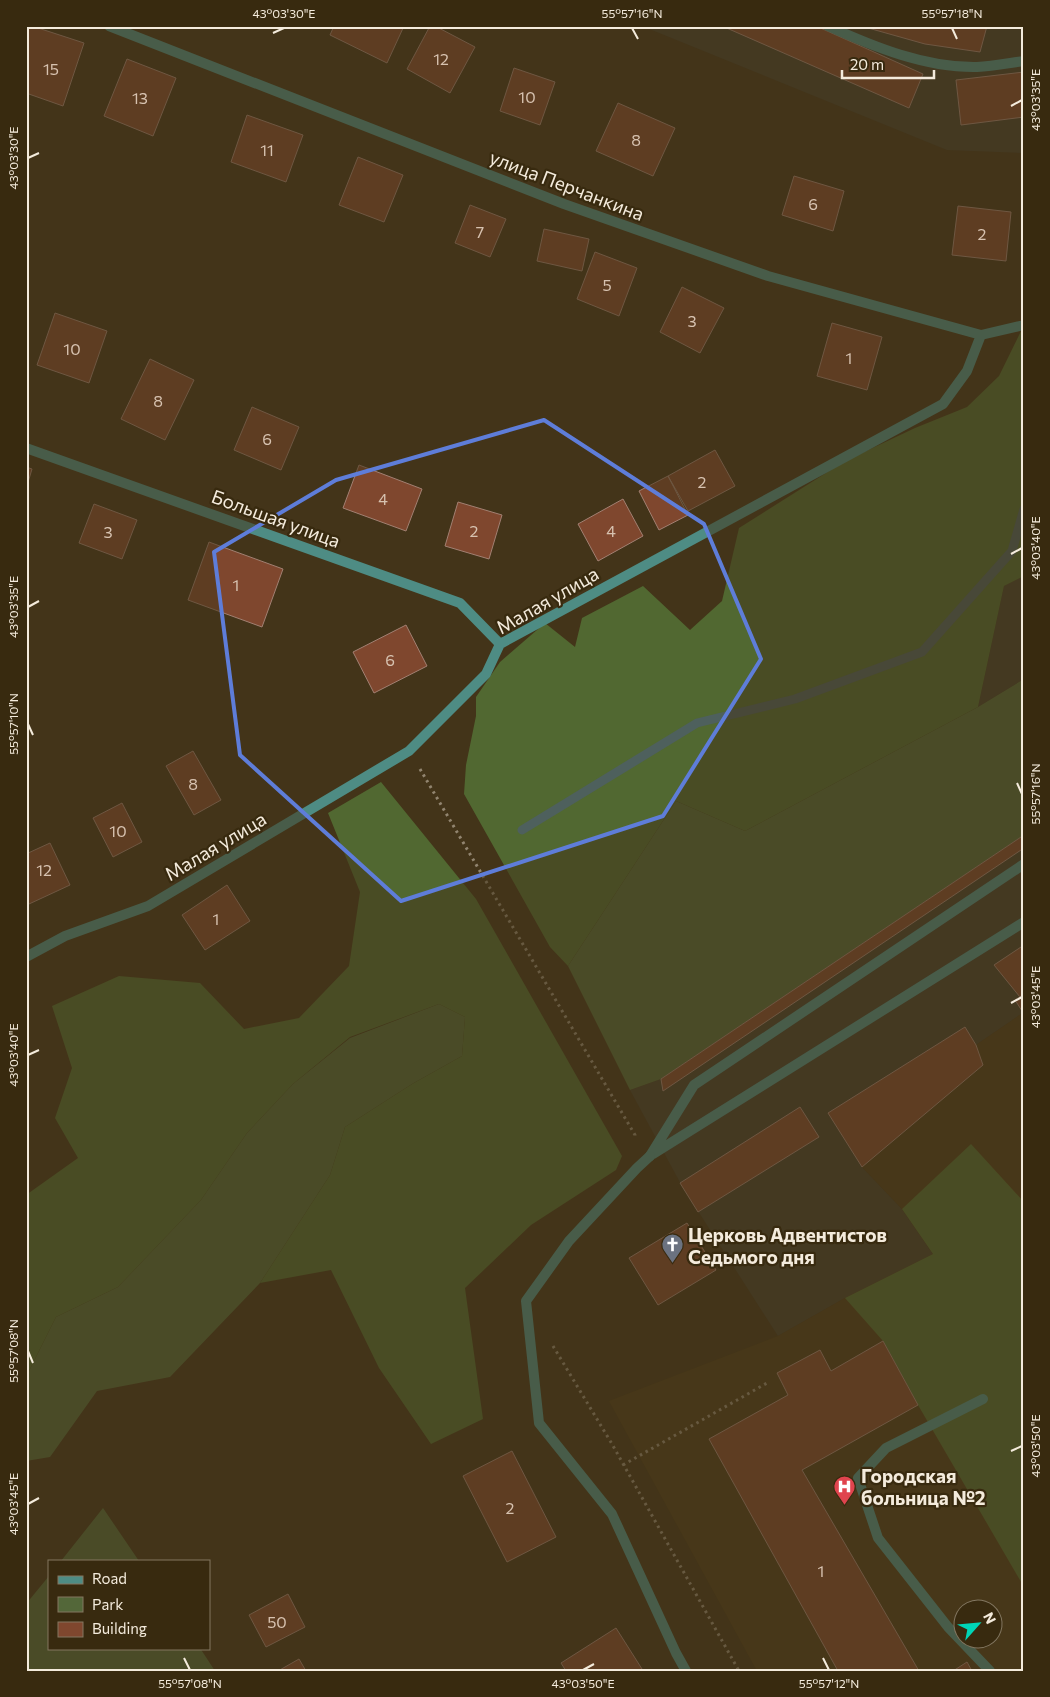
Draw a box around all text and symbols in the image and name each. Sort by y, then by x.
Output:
text: 43°03'30"E [253,6,316,20]
text: 55°57'16"N [601,6,663,20]
text: 55°57'18"N [921,6,983,20]
scale bar [842,48,935,80]
house number: 12 [433,49,449,68]
text: 20 m [850,55,884,73]
house number: 15 [43,59,59,78]
text: 43°03'35"E [1028,69,1042,131]
house number: 10 [518,87,536,106]
house number: 13 [132,88,148,107]
text: 43°03'30"E [6,127,20,190]
house number: 8 [631,130,641,149]
house number: 11 [260,140,274,159]
street label: улица Перчанкина [487,145,647,225]
house number: 6 [808,194,818,213]
house number: 7 [476,222,484,241]
house number: 2 [978,224,987,243]
house number: 5 [602,275,612,294]
house number: 3 [687,311,697,330]
house number: 10 [63,339,81,358]
house number: 1 [846,348,852,367]
house number: 8 [153,391,163,410]
house number: 6 [262,429,272,448]
house number: 2 [698,472,707,491]
street label: Большая улица [209,484,343,552]
house number: 4 [378,489,388,508]
text: 43°03'40"E [1028,516,1042,580]
house number: 2 [470,521,479,540]
house number: 4 [606,521,616,540]
house number: 3 [103,522,113,541]
street label: Малая улица [492,561,602,639]
house number: 1 [233,575,239,594]
text: 43°03'35"E [6,576,20,638]
house number: 6 [385,650,395,669]
text: 55°57'10"N [6,693,20,755]
text: 55°57'16"N [1028,763,1042,825]
house number: 8 [188,774,198,793]
street label: Малая улица [160,807,270,885]
house number: 10 [109,821,127,840]
house number: 12 [36,860,52,879]
house number: 1 [213,909,219,928]
text: 43°03'45"E [1028,966,1042,1028]
text: 43°03'40"E [6,1023,20,1087]
place label: Церковь Адвентистов Седьмого дня [688,1223,887,1268]
church icon: Церковь Адвентистов Седьмого дня [660,1233,684,1264]
text: 55°57'08"N [6,1319,20,1383]
text: 43°03'50"E [1028,1414,1042,1478]
place label: Городская больница №2 [861,1464,986,1509]
text: 43°03'45"E [6,1473,20,1535]
hospital icon: Городская больница №2 [833,1474,857,1505]
house number: 2 [506,1498,515,1517]
legend [48,1560,210,1650]
house number: 1 [818,1561,824,1580]
text: Road [92,1569,127,1587]
text: Park [92,1595,123,1613]
north arrow [952,1600,1002,1650]
text: N [980,1609,1000,1626]
house number: 50 [267,1612,287,1631]
text: Building [92,1619,147,1637]
text: 55°57'08"N [158,1676,222,1690]
text: 43°03'50"E [551,1676,615,1690]
text: 55°57'12"N [799,1676,859,1690]

